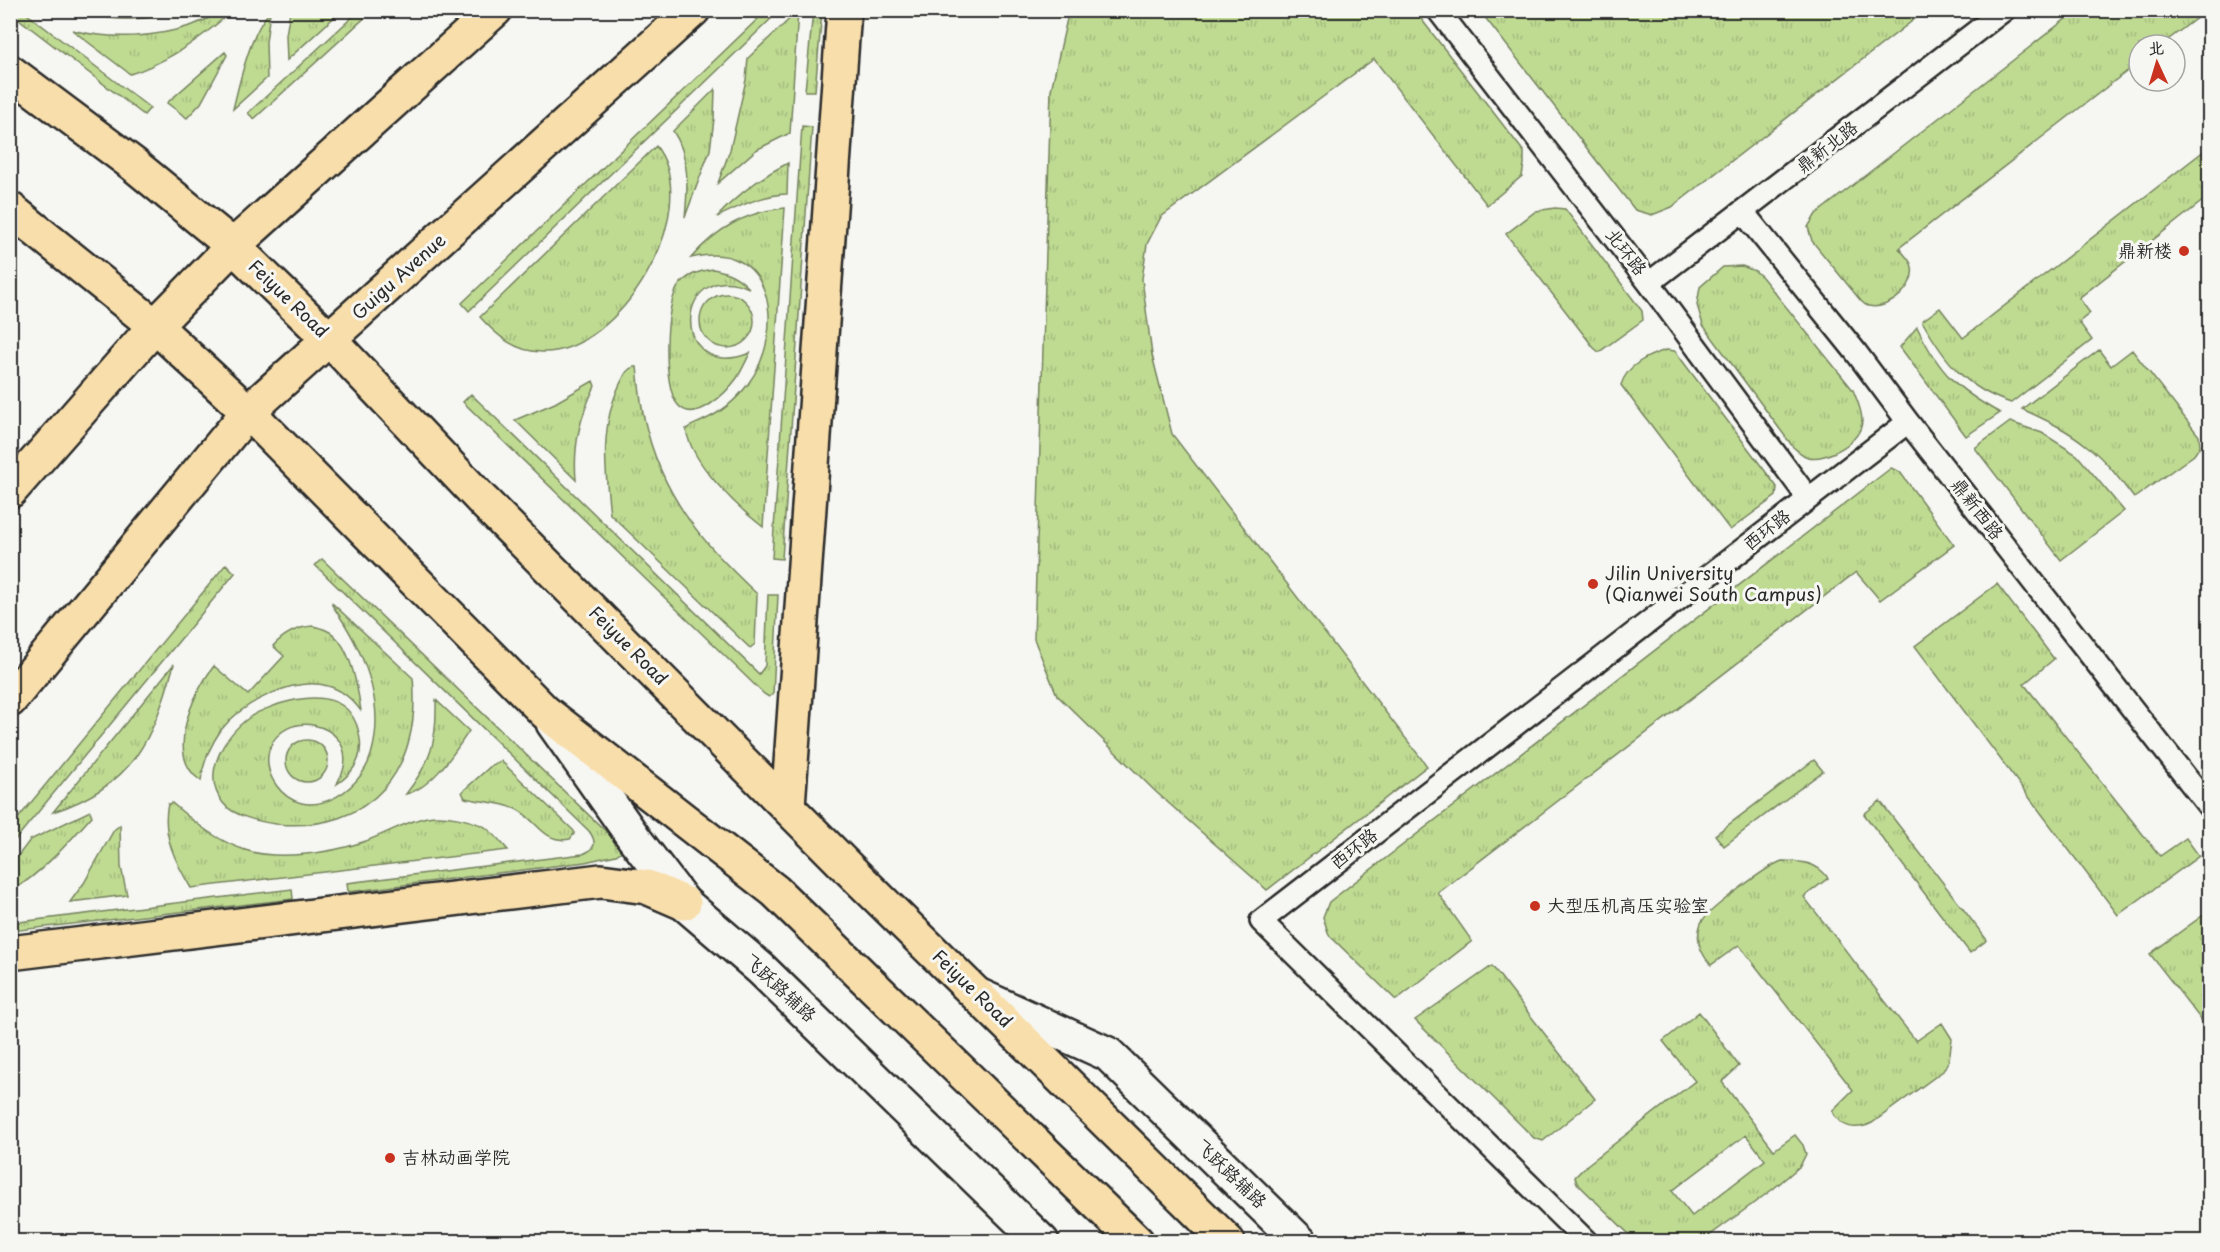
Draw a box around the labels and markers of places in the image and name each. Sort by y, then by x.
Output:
place label: 鼎新楼 [2118,236,2172,263]
marker: 鼎新楼 [2177,244,2191,258]
place label: Jilin University (Qianwei South Campus) [1605,559,1822,607]
marker: Jilin University (Qianwei South Campus) [1586,577,1600,591]
place label: 大型压机高压实验室 [1547,891,1709,918]
marker: 大型压机高压实验室 [1528,899,1542,913]
place label: 吉林动画学院 [402,1143,510,1170]
marker: 吉林动画学院 [383,1151,397,1165]

